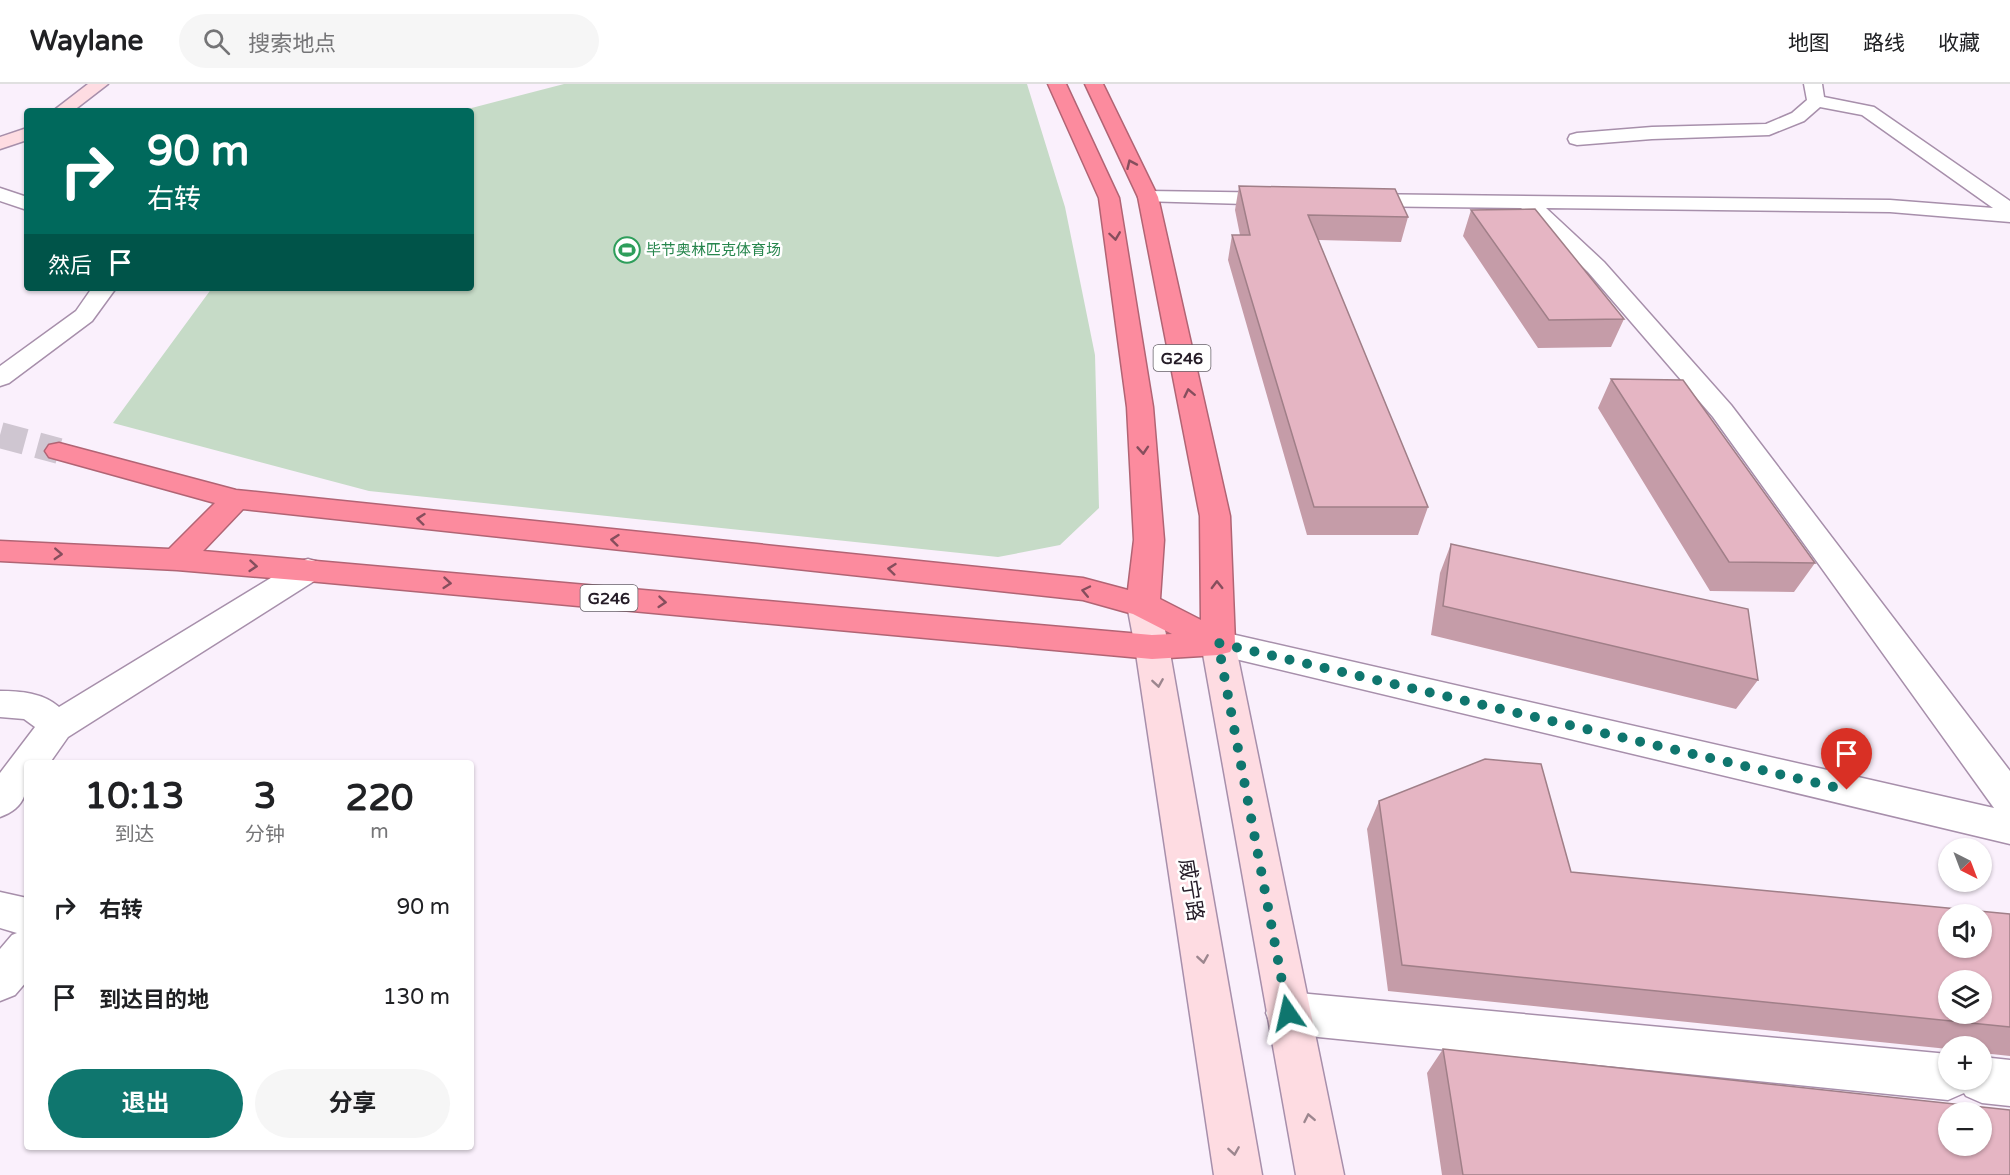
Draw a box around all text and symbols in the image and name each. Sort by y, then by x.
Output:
search box [179,14,599,68]
text: Waylane [30,24,143,58]
icon: search [200,25,233,58]
text: 搜索地点 [248,31,336,57]
text: 地图 [1788,31,1830,56]
text: 路线 [1863,31,1905,56]
text: 收藏 [1938,31,1980,56]
text: 90 m [147,126,249,177]
icon: right [48,132,126,210]
one-way arrow [1126,160,1138,171]
text: 右转 [147,183,201,216]
one-way arrow [1108,231,1120,240]
sports icon: 毕节奥林匹克体育场 [612,235,642,265]
place label: 毕节奥林匹克体育场 [646,241,781,259]
icon: arrive [104,246,137,279]
text: 然后 [48,253,92,279]
road number: G246 [1154,345,1210,371]
one-way arrow [1183,388,1196,398]
one-way arrow [1137,445,1150,454]
one-way arrow [416,513,426,526]
one-way arrow [610,534,619,546]
one-way arrow [54,547,63,560]
one-way arrow [249,559,258,572]
one-way arrow [888,563,897,576]
one-way arrow [443,576,452,589]
one-way arrow [1211,580,1223,589]
road number: G246 [580,585,638,611]
one-way arrow [1081,585,1091,598]
one-way arrow [658,595,667,608]
one-way arrow [1151,679,1163,688]
pin [1821,728,1872,790]
icon: arrive [1830,737,1863,770]
text: 10:13 [85,775,184,818]
text: 3 [254,775,276,818]
text: 220 [346,777,413,820]
text: m [370,820,389,844]
text: 到达 [114,823,154,847]
text: 分钟 [245,823,285,847]
north arrow [1938,838,1992,892]
map controls [1938,838,1992,1156]
street label: 威宁路 [1173,857,1208,923]
icon: right [48,891,81,924]
text: 90 m [396,894,450,920]
text: 右转 [99,897,143,923]
button: sound [1938,904,1992,958]
one-way arrow [1196,954,1208,963]
button: layers [1938,970,1992,1024]
icon: arrive [48,981,81,1014]
position arrow [1256,981,1320,1045]
text: 130 m [383,984,450,1010]
text: 到达目的地 [99,987,209,1013]
button: + [1938,1036,1992,1090]
button: 退出 [48,1069,243,1138]
button: 分享 [255,1069,450,1138]
button: − [1938,1102,1992,1156]
one-way arrow [1303,1113,1316,1123]
one-way arrow [1227,1146,1240,1156]

